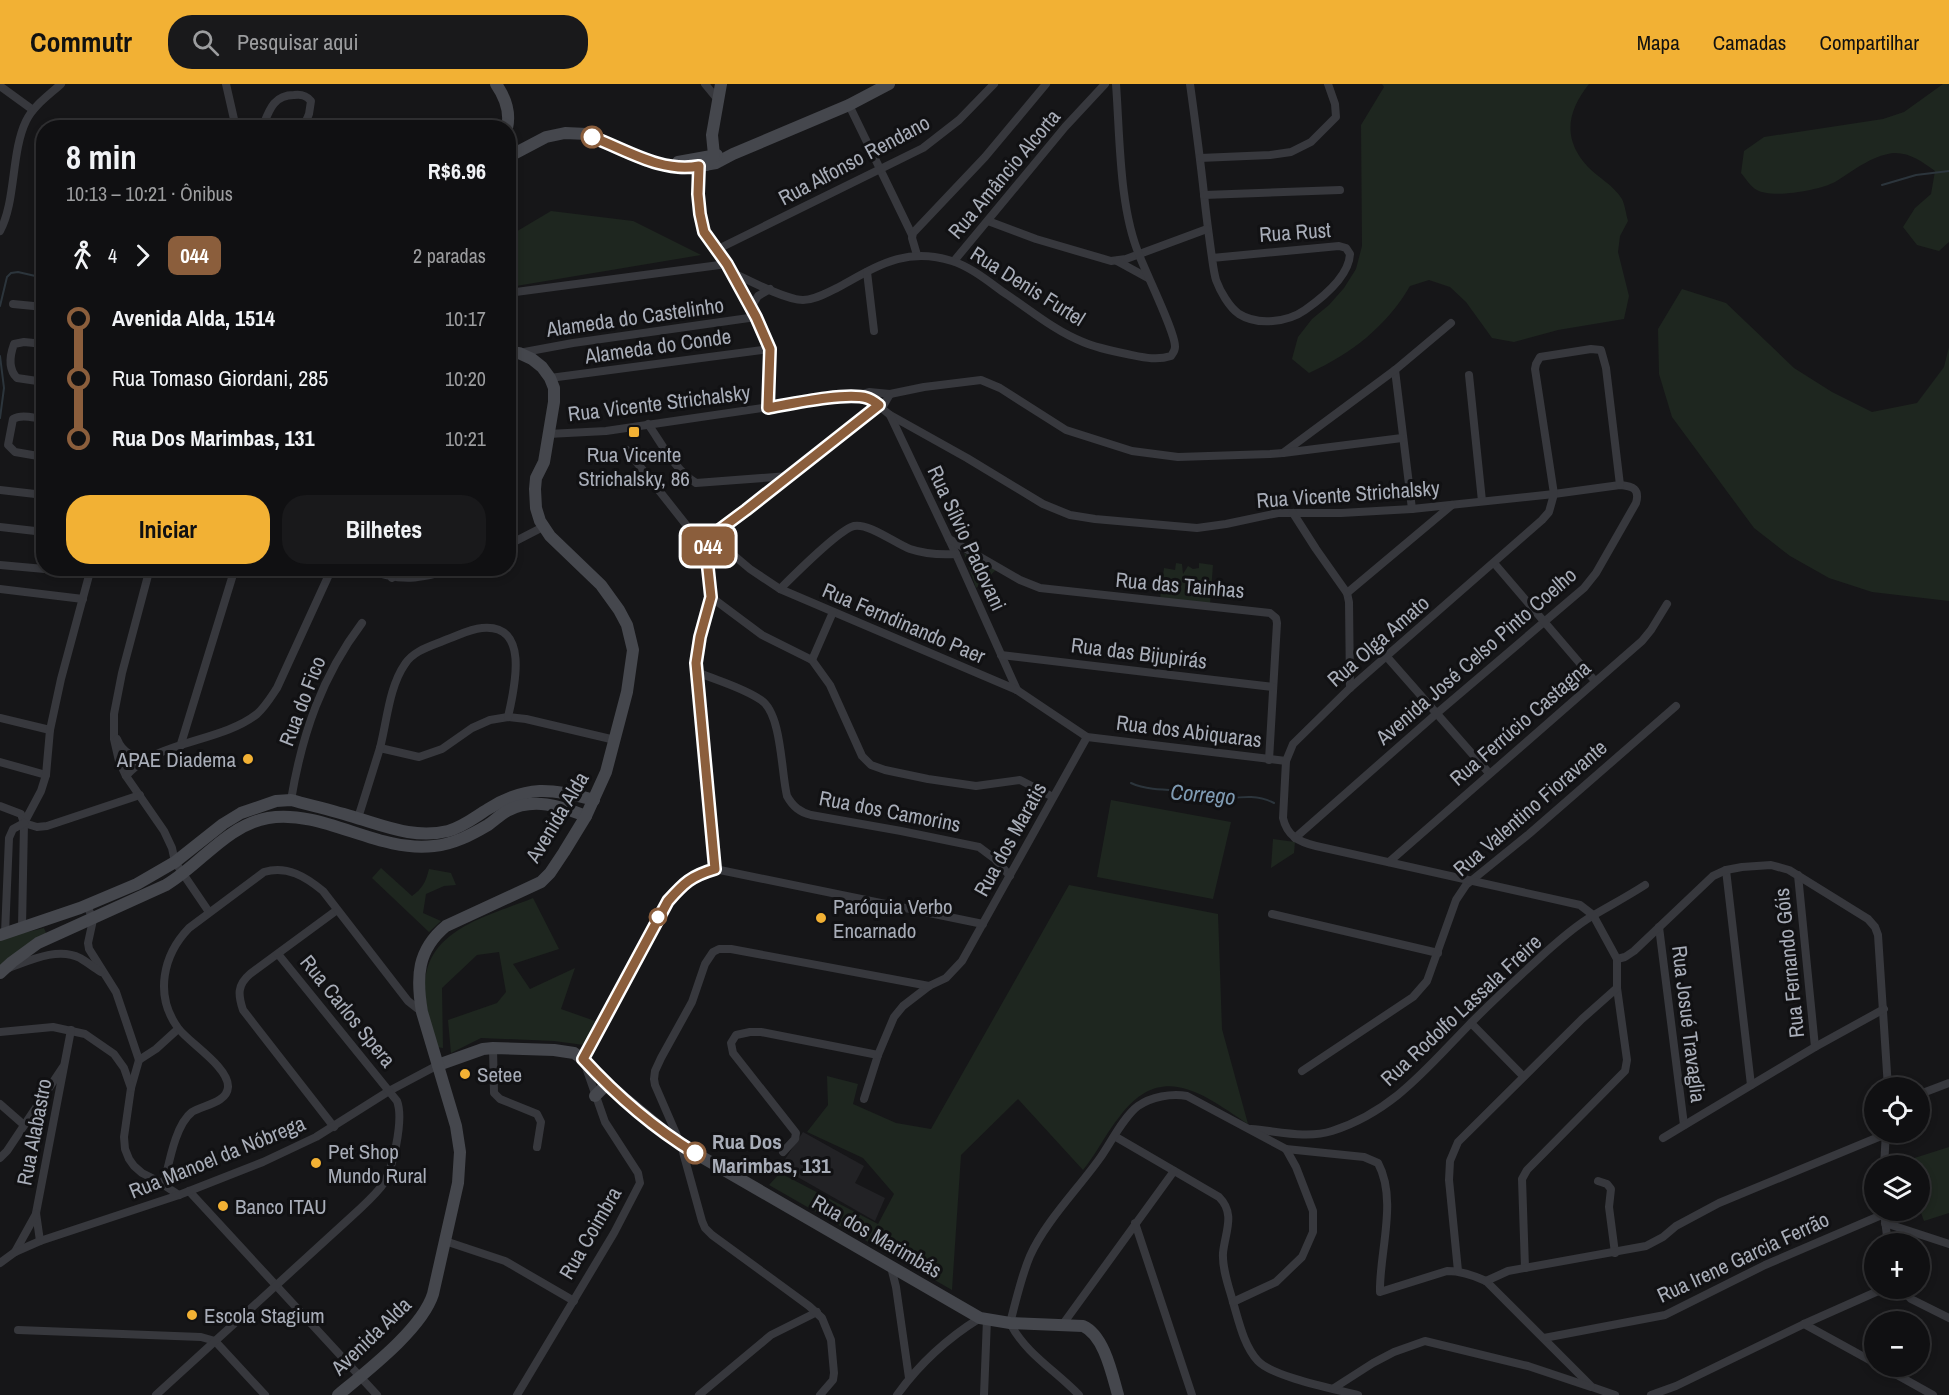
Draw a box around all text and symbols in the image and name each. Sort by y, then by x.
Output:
search box [168,15,588,69]
text: Commutr [30,23,132,61]
icon: search [189,26,222,59]
text: Pesquisar aqui [237,27,358,57]
text: Mapa [1637,28,1680,57]
text: Camadas [1713,28,1786,57]
text: Compartilhar [1819,28,1919,57]
street label: Rua Amâncio Alcorta [941,103,1067,245]
street label: Rua Alfonso Rendano [773,108,935,212]
unlabelled marker [581,126,603,148]
text: 8 min [66,135,137,179]
text: R$6.96 [428,156,486,186]
text: 10:13 – 10:21 · Ônibus [66,180,233,207]
street label: Rua Rust [1258,215,1332,249]
icon: walk [66,239,99,272]
icon: forward [126,239,159,272]
street label: Rua Denis Furtel [965,239,1091,333]
text: 044 [180,241,209,270]
text: 4 [108,242,117,269]
text: 2 paradas [413,242,486,269]
street label: Alameda do Castelinho [543,290,726,344]
text: Avenida Alda, 1514 [112,303,275,333]
text: 10:17 [445,305,486,332]
street label: Alameda do Conde [582,321,733,371]
text: Rua Tomaso Giordani, 285 [112,363,328,393]
text: 10:20 [445,365,486,392]
street label: Rua Vicente Strichalsky [566,377,752,429]
text: Rua Dos Marimbas, 131 [112,423,315,453]
text: 10:21 [445,425,486,452]
marker: Rua Vicente Strichalsky, 86 [627,425,641,439]
place label: Rua Vicente Strichalsky, 86 [578,440,690,493]
street label: Rua Sílvio Padovani [921,461,1013,615]
street label: Rua Vicente Strichalsky [1255,473,1441,515]
button: Iniciar [66,495,270,564]
button: Bilhetes [282,495,486,564]
line badge: 044 [674,526,742,566]
text: 044 [694,532,722,561]
street label: Avenida José Celso Pinto Coelho [1369,561,1583,752]
street label: Rua das Tainhas [1114,565,1246,605]
street label: Rua Ferndinando Paer [818,576,990,671]
street label: Rua Olga Amato [1321,589,1435,693]
street label: Rua das Bijupirás [1069,630,1209,676]
street label: Rua do Fico [272,652,332,750]
street label: Rua Ferrúcio Castagna [1443,653,1597,792]
street label: Rua dos Abiquaras [1115,708,1263,754]
street label: Rua Valentino Fioravante [1447,733,1613,883]
place label: APAE Diadema [116,745,236,774]
marker: APAE Diadema [241,752,255,766]
street label: Avenida Alda [518,766,596,869]
water label: Corrego [1169,776,1237,812]
street label: Rua dos Maratis [967,777,1053,901]
street label: Rua dos Camorins [817,783,963,839]
street label: Rua Fernando Góis [1767,887,1811,1039]
place label: Paróquia Verbo Encarnado [833,892,953,945]
unlabelled marker [649,908,667,926]
marker: Paróquia Verbo Encarnado [814,911,828,925]
street label: Rua Rodolfo Lassala Freire [1374,928,1548,1092]
street label: Rua Josué Travaglia [1665,944,1713,1105]
street label: Rua Carlos Spera [294,949,403,1074]
place label: Setee [477,1060,522,1089]
marker: Setee [458,1067,472,1081]
street label: Rua Alabastro [9,1076,59,1188]
map controls [1864,1077,1930,1377]
button: locate [1864,1077,1930,1143]
street label: Rua Manoel da Nóbrega [125,1108,310,1206]
place label: Rua Dos Marimbas, 131 [712,1127,831,1180]
place label: Pet Shop Mundo Rural [328,1137,427,1190]
marker: Rua Dos Marimbas, 131 [684,1142,706,1164]
button: layers [1864,1155,1930,1221]
marker: Pet Shop Mundo Rural [309,1156,323,1170]
street label: Rua Coimbra [552,1181,628,1285]
street label: Rua dos Marimbás [807,1187,947,1285]
place label: Banco ITAU [235,1192,327,1221]
marker: Banco ITAU [216,1199,230,1213]
street label: Rua Irene Garcia Ferrão [1652,1204,1834,1310]
button: + [1864,1233,1930,1299]
street label: Avenida Alda [324,1290,418,1382]
place label: Escola Stagium [204,1301,325,1330]
marker: Escola Stagium [185,1308,199,1322]
button: − [1864,1311,1930,1377]

